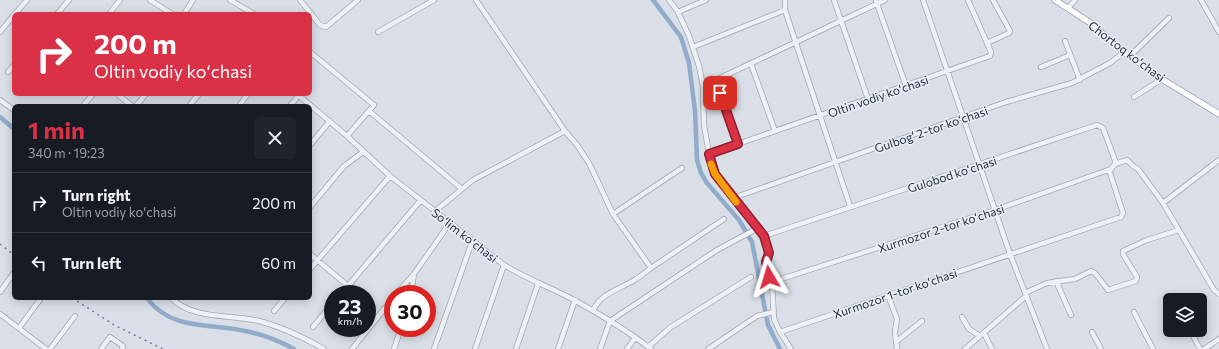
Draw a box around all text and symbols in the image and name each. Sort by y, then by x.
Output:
street label: Chortoq koʻchasi [1086,18,1168,84]
text: 200 m [94,26,177,60]
icon: right [28,28,80,80]
text: Oltin vodiy koʻchasi [94,60,252,82]
street label: Oltin vodiy koʻchasi [826,72,930,120]
pin [703,76,737,110]
icon: arrive [709,82,731,104]
street label: Gulbogʻ 2-tor koʻchasi [872,103,990,155]
text: 1 min [28,115,85,144]
button: close [254,117,296,159]
text: 340 m · 19:23 [28,145,105,161]
street label: Gulobod koʻchasi [906,153,998,195]
text: Turn right [62,186,131,204]
icon: right [28,192,50,214]
text: 200 m [252,194,296,212]
street label: Xurmozor 2-tor koʻchasi [876,201,1006,255]
text: Oltin vodiy koʻchasi [62,204,176,220]
street label: Soʻlim koʻchasi [429,205,501,265]
icon: left [28,252,50,274]
text: Turn left [62,254,121,272]
text: 60 m [261,254,296,272]
position arrow [748,256,790,298]
street label: Xurmozor 1-tor koʻchasi [831,265,959,321]
speed limit sign: 30 [384,285,436,337]
map controls [1163,293,1207,337]
button: layers [1163,293,1207,337]
text: 23 [338,294,362,318]
text: km/h [338,315,362,327]

